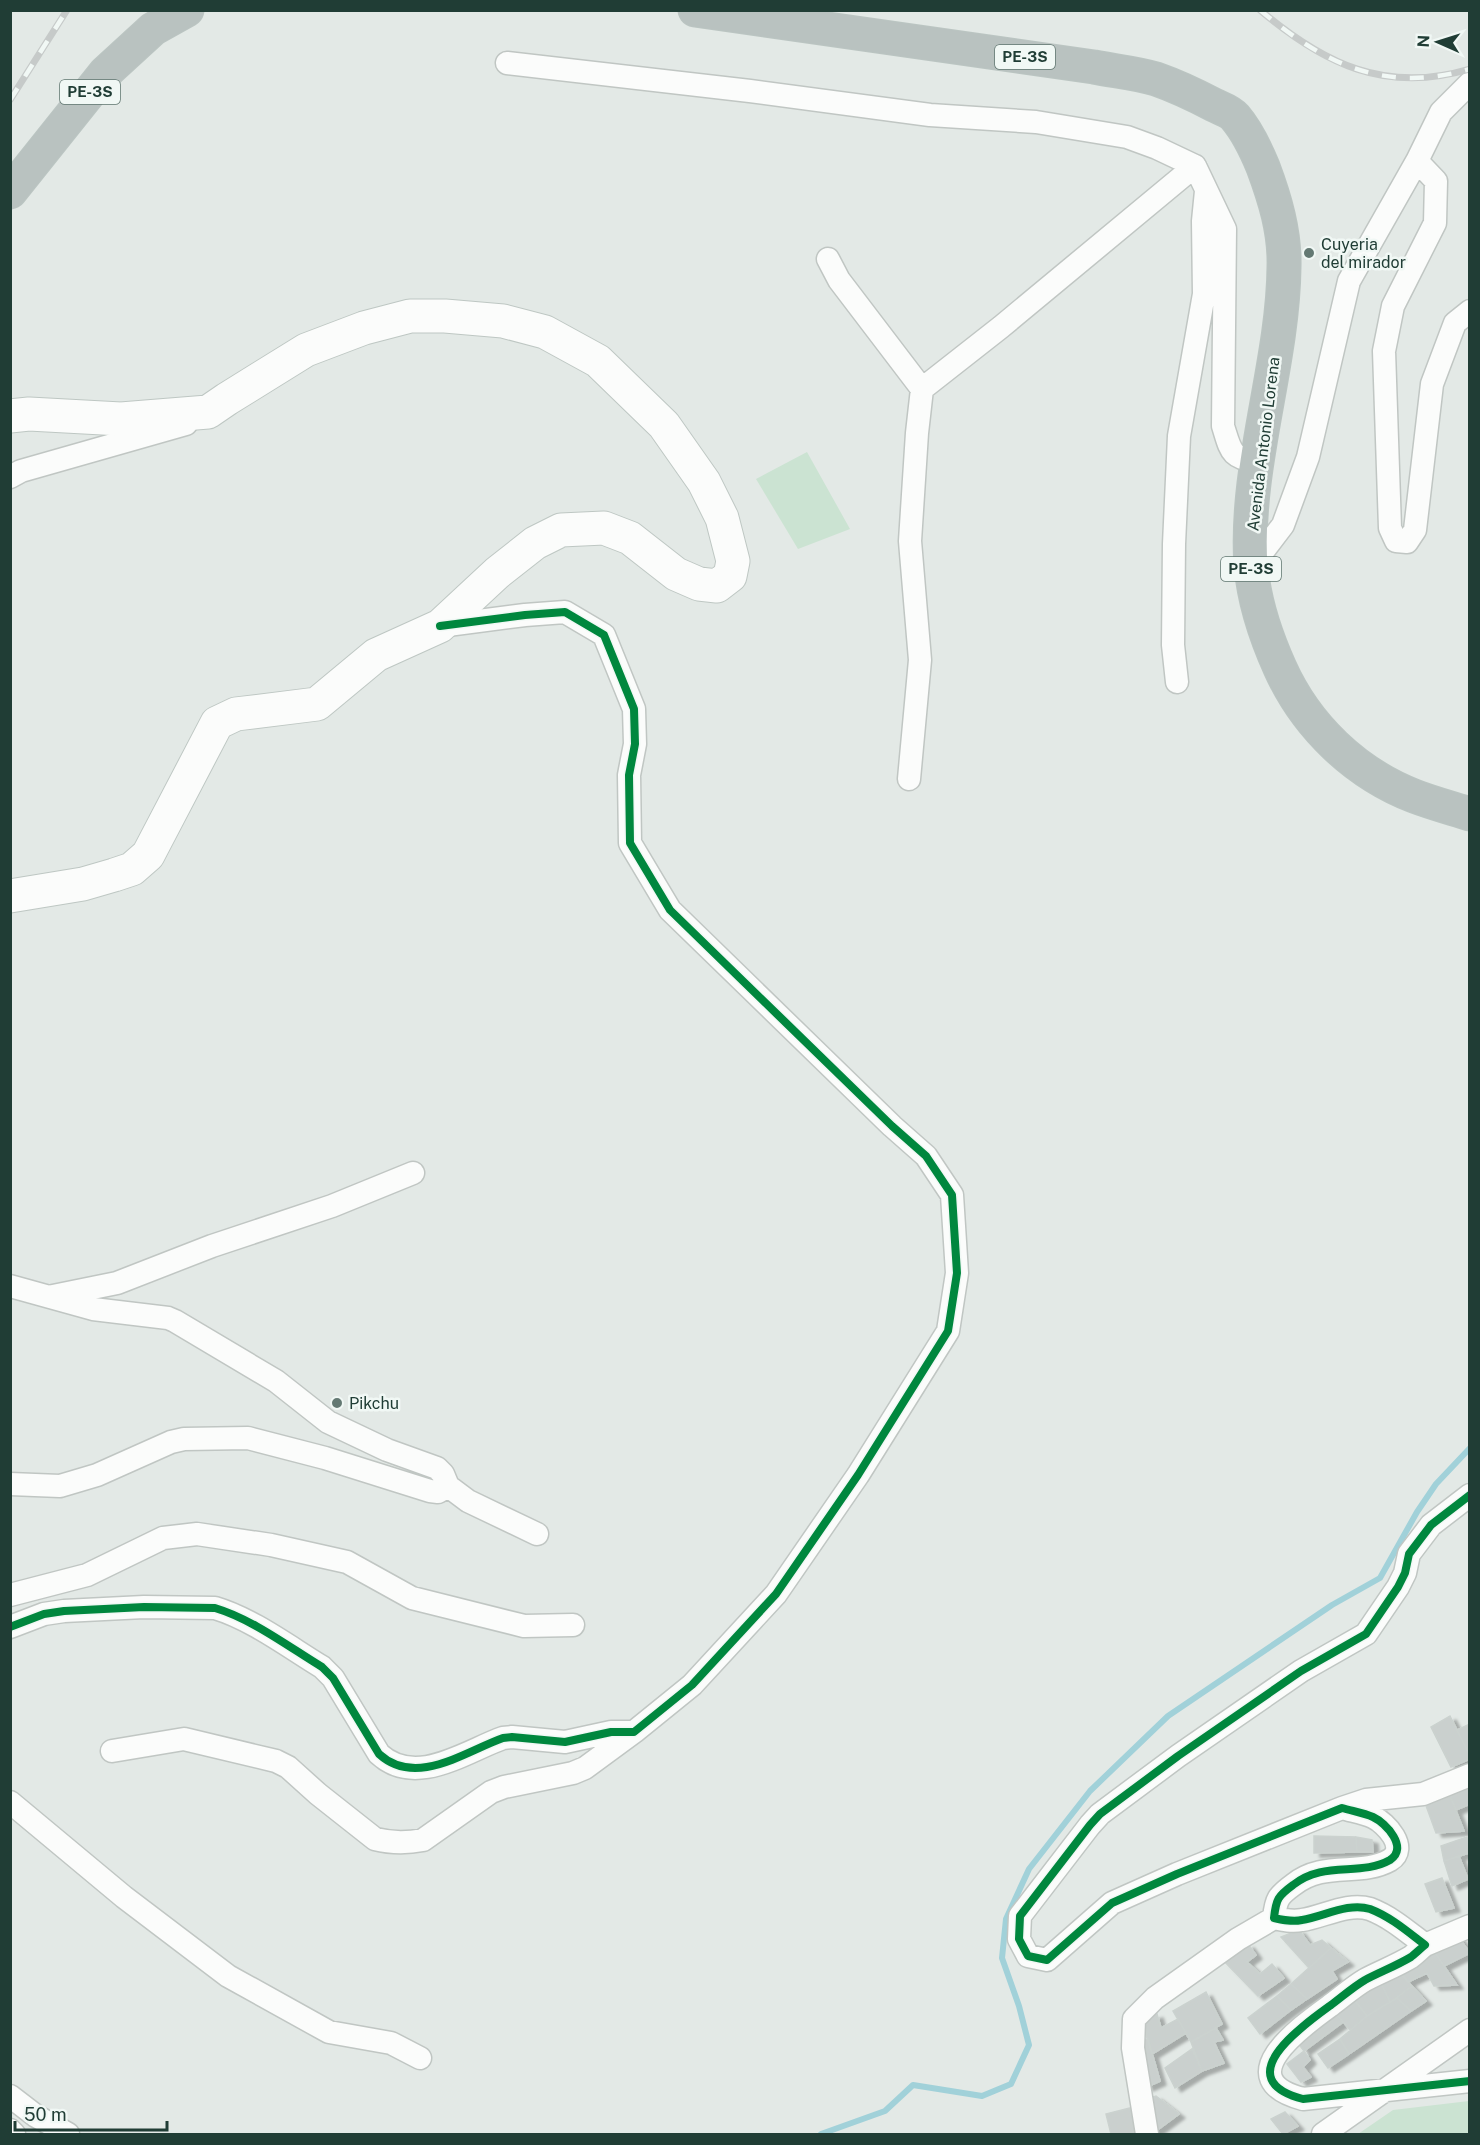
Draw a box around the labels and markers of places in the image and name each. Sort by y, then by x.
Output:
place label: Cuyeria del mirador [1321,235,1406,272]
marker: Cuyeria del mirador [1302,246,1316,260]
place label: Pikchu [349,1394,399,1413]
marker: Pikchu [330,1396,344,1410]

